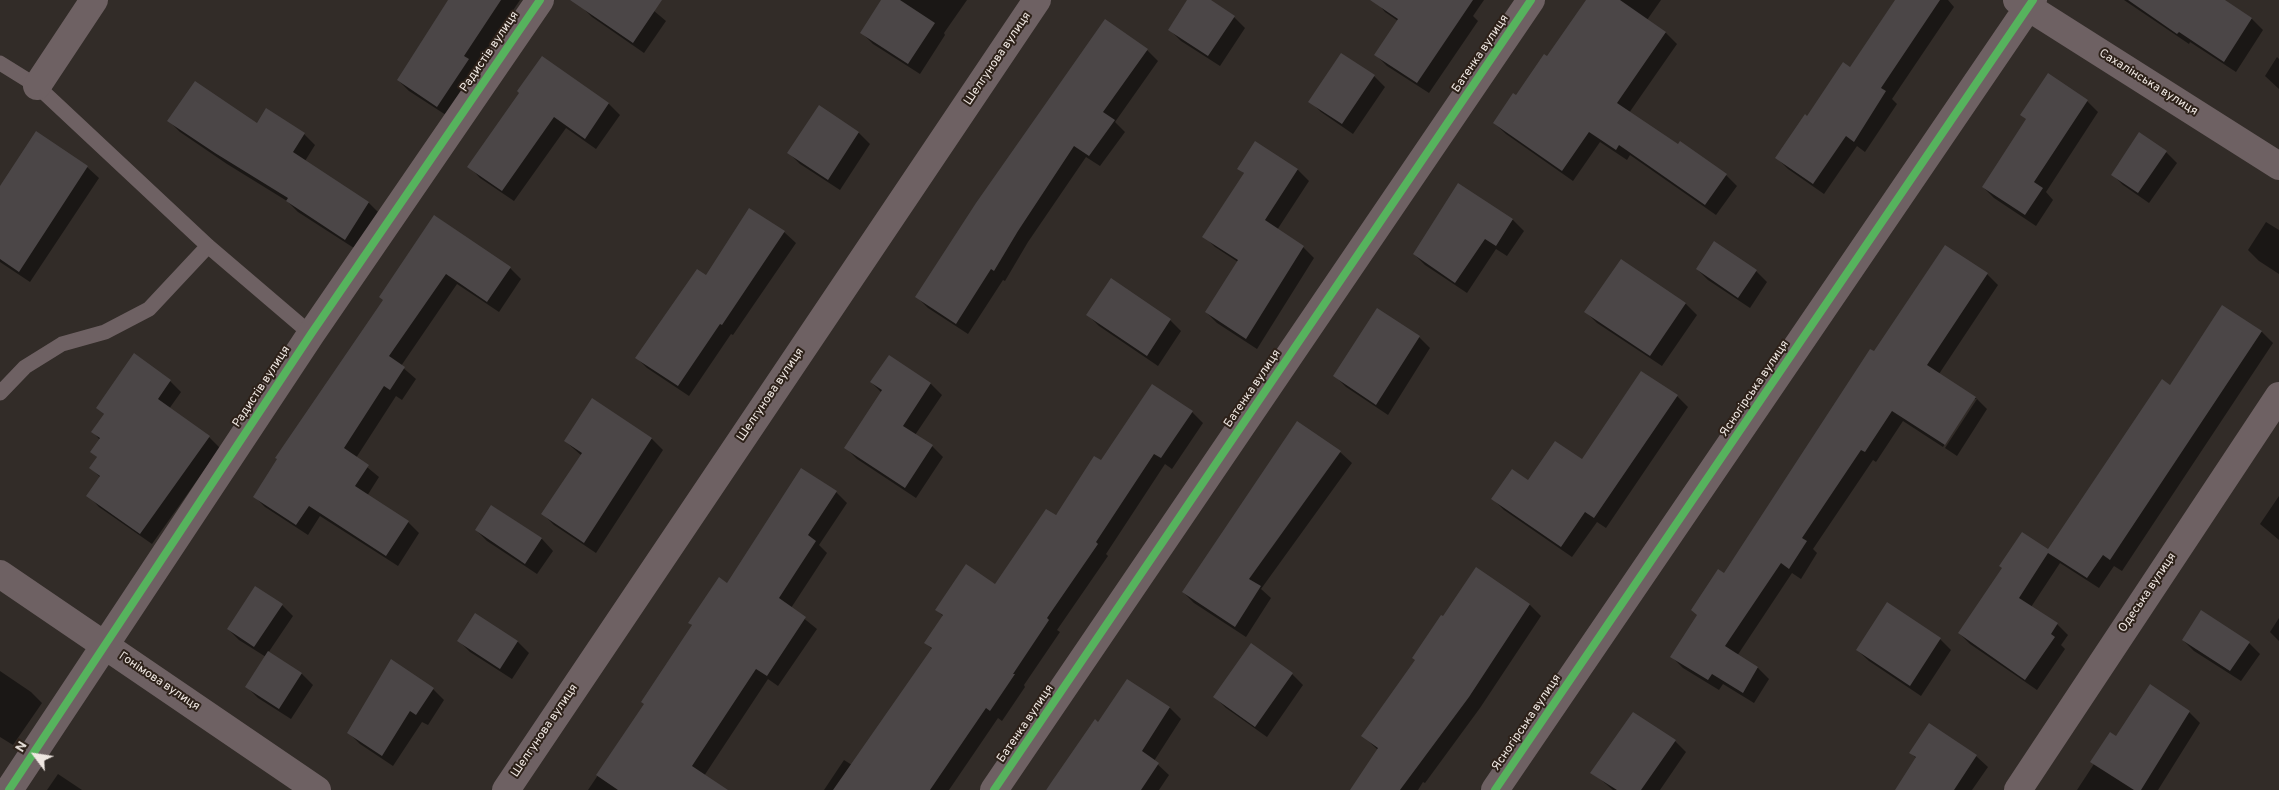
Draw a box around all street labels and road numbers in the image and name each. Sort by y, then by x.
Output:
street label: Радистів вулиця [458,9,522,95]
street label: Шелгунова вулиця [961,10,1035,108]
street label: Батенка вулиця [1450,12,1512,96]
street label: Сахалінська вулиця [2096,47,2200,119]
street label: Ясногірська вулиця [1717,338,1793,440]
street label: Радистів вулиця [230,344,294,430]
street label: Шелгунова вулиця [734,346,808,444]
street label: Батенка вулиця [1222,347,1284,431]
street label: Одеська вулиця [2116,550,2180,636]
street label: Гонімова вулиця [116,650,202,714]
street label: Ясногірська вулиця [1489,672,1565,774]
street label: Шелгунова вулиця [508,682,582,780]
street label: Батенка вулиця [995,682,1057,766]

